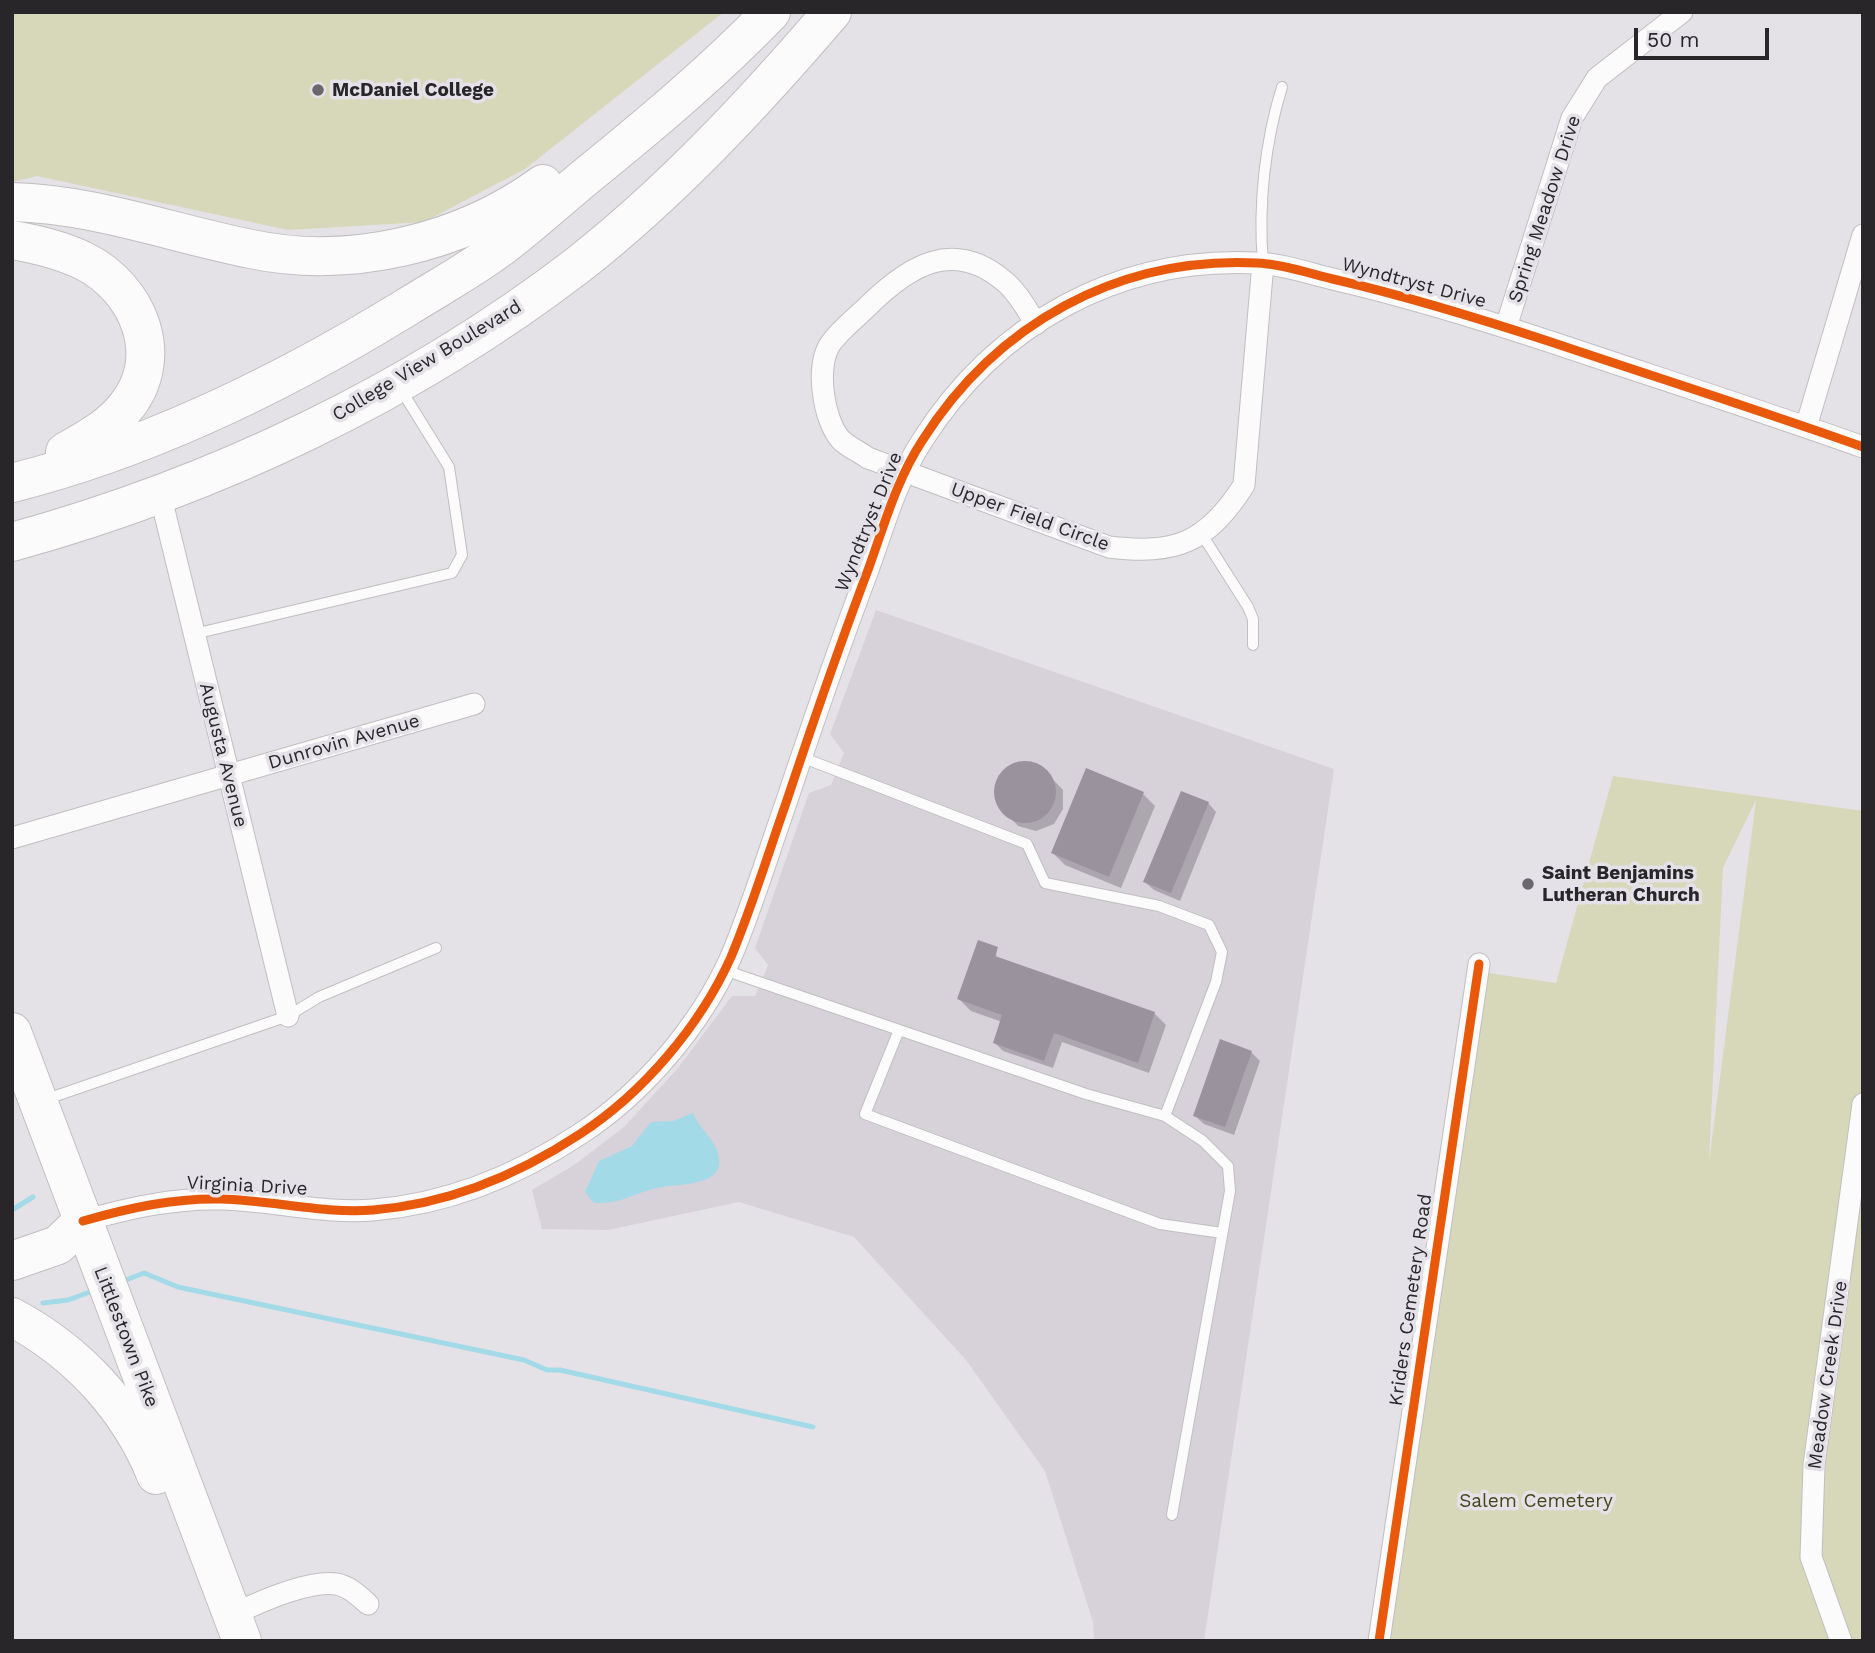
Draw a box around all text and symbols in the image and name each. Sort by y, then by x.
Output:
scale bar [1637,14,1772,58]
text: 50 m [1647,27,1699,52]
place label: McDaniel College [332,79,494,101]
marker: McDaniel College [310,82,326,98]
street label: Spring Meadow Drive [1504,112,1586,306]
street label: Wyndtryst Drive [1339,253,1489,313]
street label: College View Boulevard [328,295,526,427]
street label: Wyndtryst Drive [831,449,907,595]
street label: Upper Field Circle [948,478,1112,556]
street label: Augusta Avenue [194,680,252,830]
street label: Dunrovin Avenue [266,709,422,775]
place label: Saint Benjamins Lutheran Church [1542,862,1700,906]
marker: Saint Benjamins Lutheran Church [1520,876,1536,892]
street label: Virginia Drive [186,1171,308,1201]
street label: Kriders Cemetery Road [1385,1192,1437,1408]
street label: Littlestown Pike [89,1263,163,1411]
street label: Meadow Creek Drive [1803,1279,1853,1471]
park label: Salem Cemetery [1459,1490,1613,1512]

